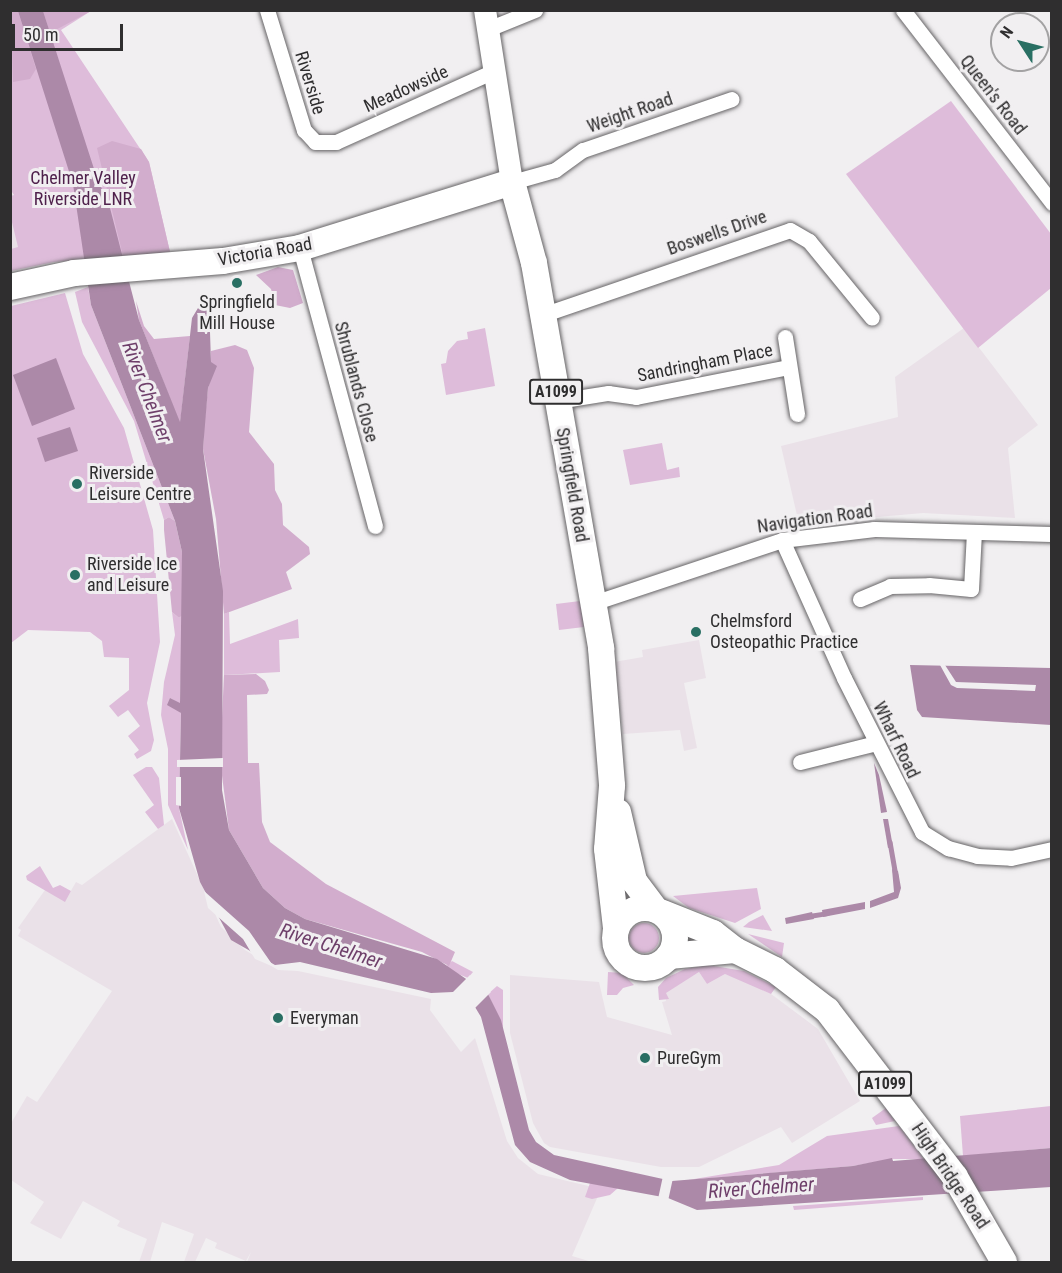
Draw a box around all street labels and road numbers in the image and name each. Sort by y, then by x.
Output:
street label: Riverside [290,49,330,117]
street label: Queen's Road [955,51,1031,139]
street label: Meadowside [360,61,452,117]
street label: Weight Road [584,88,676,138]
street label: Boswells Drive [664,206,770,260]
street label: Victoria Road [216,233,314,271]
street label: Shrublands Close [330,319,382,445]
street label: Sandringham Place [636,339,774,387]
road number: A1099 [529,379,583,405]
street label: Springfield Road [551,426,593,544]
street label: Navigation Road [756,500,874,538]
street label: Wharf Road [868,698,924,782]
road number: A1099 [858,1071,912,1097]
street label: High Bridge Road [907,1119,993,1233]

